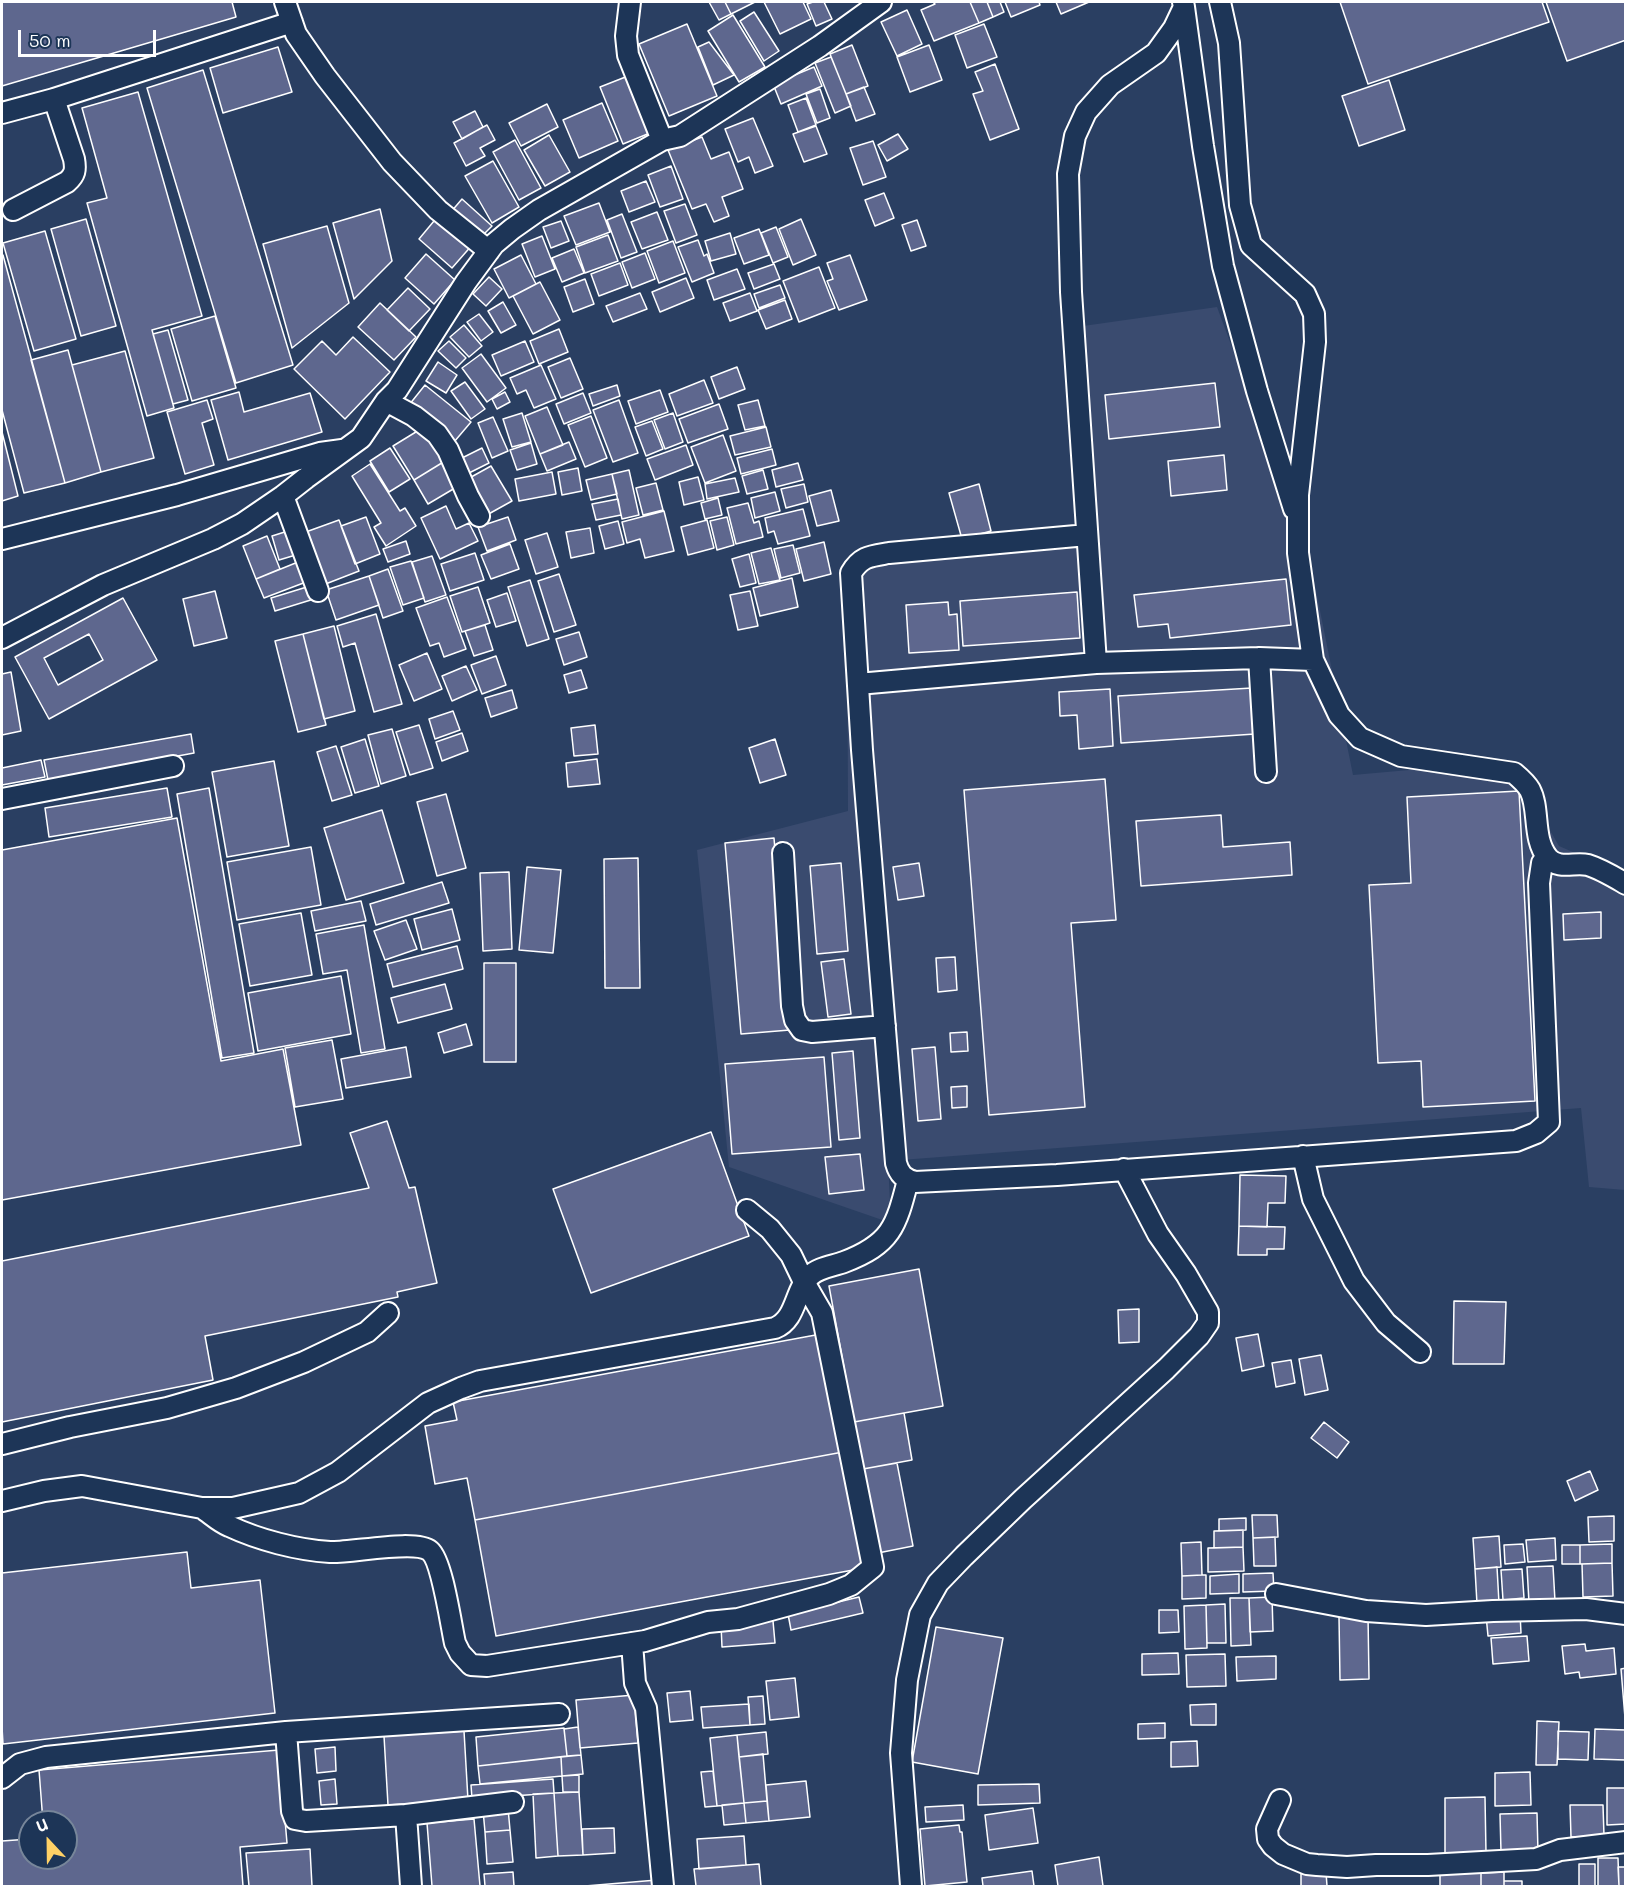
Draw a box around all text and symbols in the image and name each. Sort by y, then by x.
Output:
scale bar [21,18,159,56]
text: 50 m [29,28,71,52]
north arrow [18,1810,78,1870]
text: U [33,1813,51,1837]

